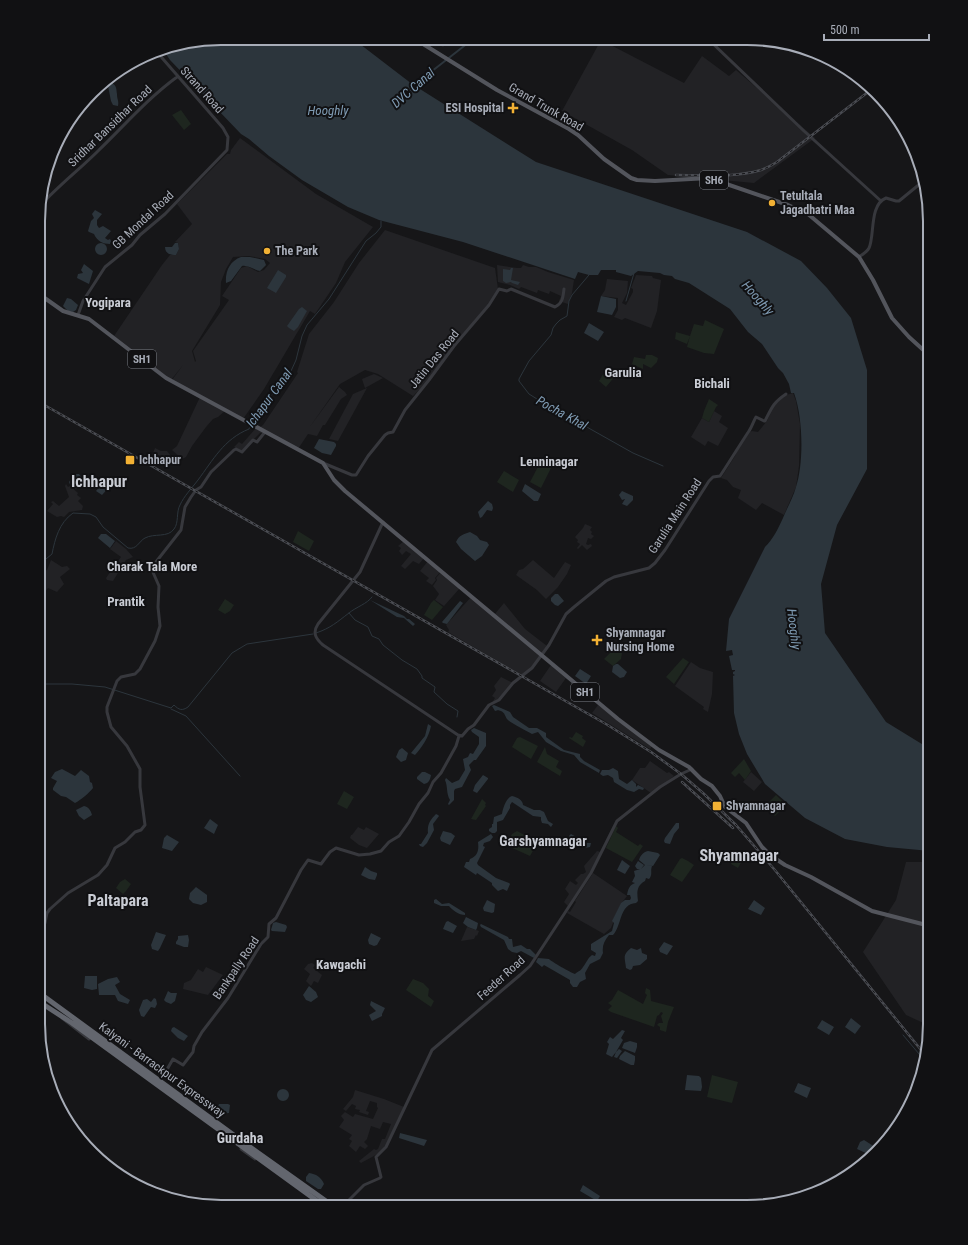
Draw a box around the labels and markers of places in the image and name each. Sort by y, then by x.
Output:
place label: ESI Hospital [446,101,504,115]
marker: ESI Hospital [507,102,519,114]
place label: Tetultala Jagadhatri Maa [780,189,855,217]
marker: Tetultala Jagadhatri Maa [767,198,777,208]
place label: The Park [275,244,318,258]
marker: The Park [262,246,272,256]
place label: Ichhapur [139,453,181,467]
marker: Ichhapur [124,454,136,466]
place label: Shyamnagar Nursing Home [606,626,675,654]
marker: Shyamnagar Nursing Home [591,634,603,646]
place label: Shyamnagar [726,799,785,813]
marker: Shyamnagar [711,800,723,812]

